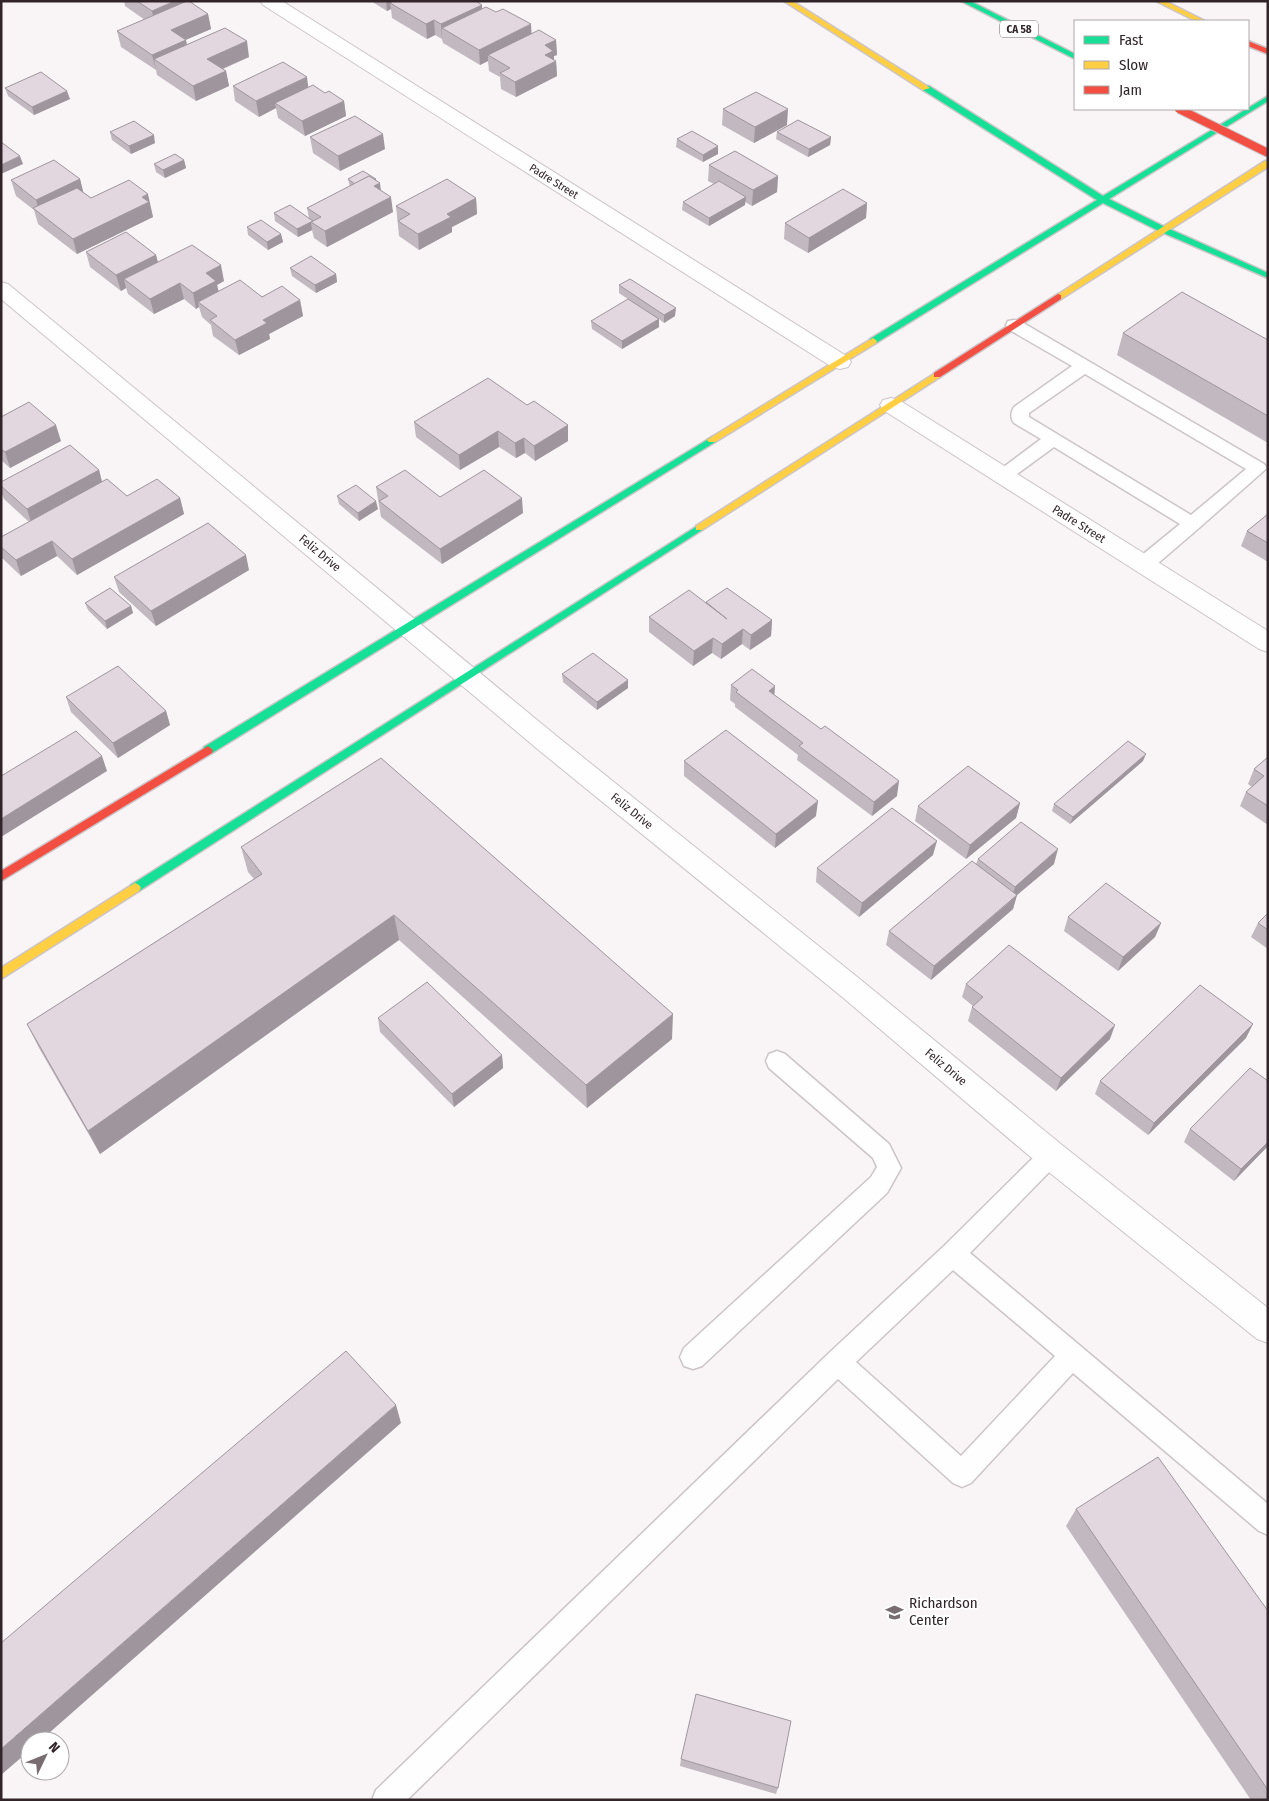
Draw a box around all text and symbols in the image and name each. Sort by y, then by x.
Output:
road number: CA 58 [1000,20,1038,38]
legend [1074,20,1249,110]
text: Fast [1119,31,1143,49]
text: Slow [1119,56,1148,74]
text: Jam [1119,81,1142,99]
street label: Padre Street [527,161,581,202]
street label: Padre Street [1050,502,1108,546]
street label: Feliz Drive [296,532,344,574]
street label: Feliz Drive [608,790,656,832]
street label: Feliz Drive [922,1046,970,1088]
place label: Richardson Center [909,1594,978,1629]
school or university icon: Richardson Center [885,1602,905,1622]
north arrow [20,1731,70,1781]
text: N [45,1739,63,1756]

